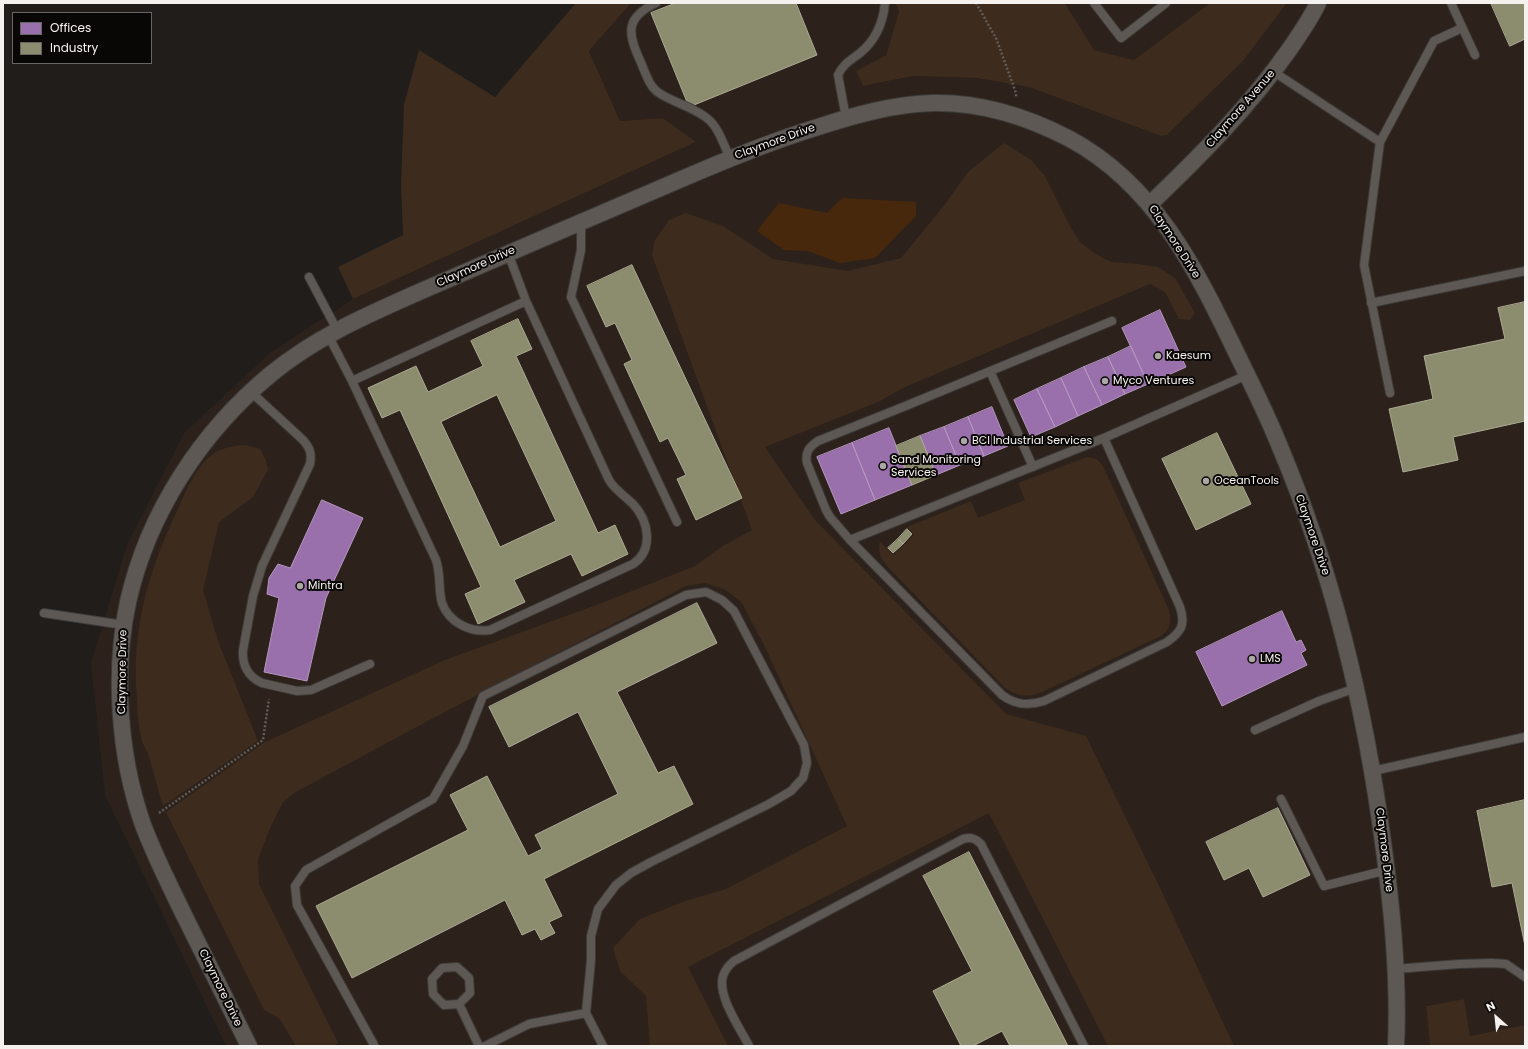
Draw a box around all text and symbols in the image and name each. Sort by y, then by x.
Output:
legend [12,12,152,64]
text: Offices [50,19,91,36]
text: Industry [50,39,98,56]
street label: Claymore Avenue [1204,68,1278,150]
street label: Claymore Drive [733,121,817,163]
street label: Claymore Drive [1145,203,1203,281]
street label: Claymore Drive [435,244,517,290]
place label: Kaesum [1166,349,1211,363]
marker: Kaesum [1153,351,1163,361]
place label: Myco Ventures [1113,374,1194,388]
marker: Myco Ventures [1100,376,1110,386]
place label: BCI Industrial Services [972,434,1092,448]
marker: BCI Industrial Services [959,436,969,446]
place label: Sand Monitoring Services [891,453,981,479]
marker: Sand Monitoring Services [878,461,888,471]
place label: OceanTools [1214,474,1279,488]
marker: OceanTools [1201,476,1211,486]
street label: Claymore Drive [1292,493,1332,577]
place label: Mintra [308,579,343,593]
marker: Mintra [295,581,305,591]
street label: Claymore Drive [116,630,130,714]
place label: LMS [1260,652,1281,666]
marker: LMS [1247,654,1257,664]
street label: Claymore Drive [1372,807,1396,893]
street label: Claymore Drive [196,947,244,1029]
north arrow [1476,997,1516,1037]
text: N [1483,997,1498,1015]

